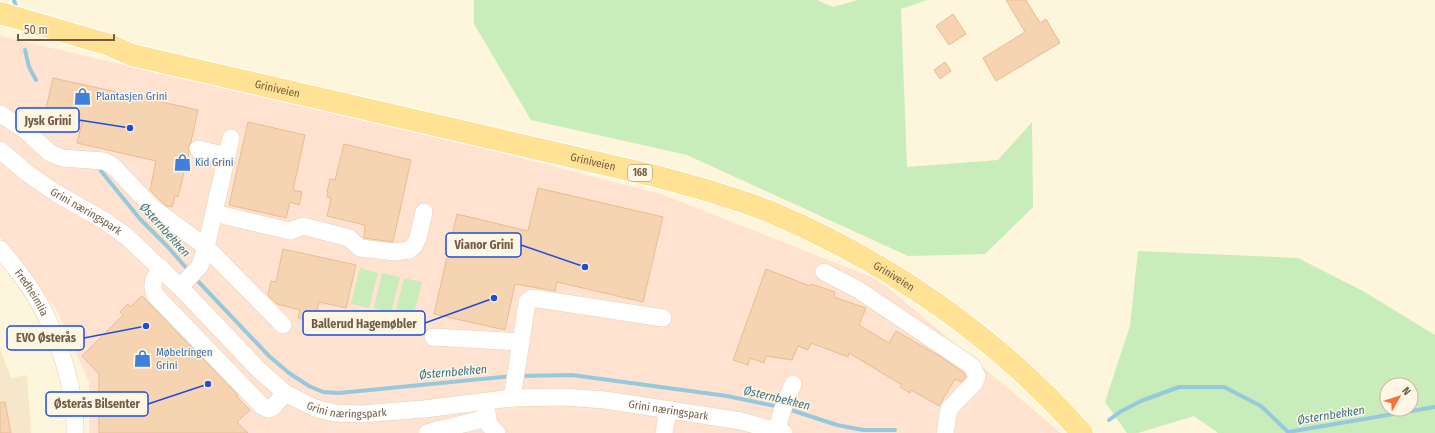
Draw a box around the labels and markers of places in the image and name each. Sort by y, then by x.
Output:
shop icon: Plantasjen Grini [73,86,93,106]
place label: Plantasjen Grini [96,90,168,103]
callout: Jysk Grini [16,108,79,132]
shop icon: Kid Grini [172,152,192,172]
place label: Kid Grini [195,156,234,169]
callout: Vianor Grini [446,233,521,257]
callout: Ballerud Hagemøbler [303,311,425,335]
callout: EVO Østerås [7,326,84,350]
place label: Møbelringen Grini [156,346,212,372]
shop icon: Møbelringen Grini [133,348,153,368]
callout: Østerås Bilsenter [46,392,148,416]

